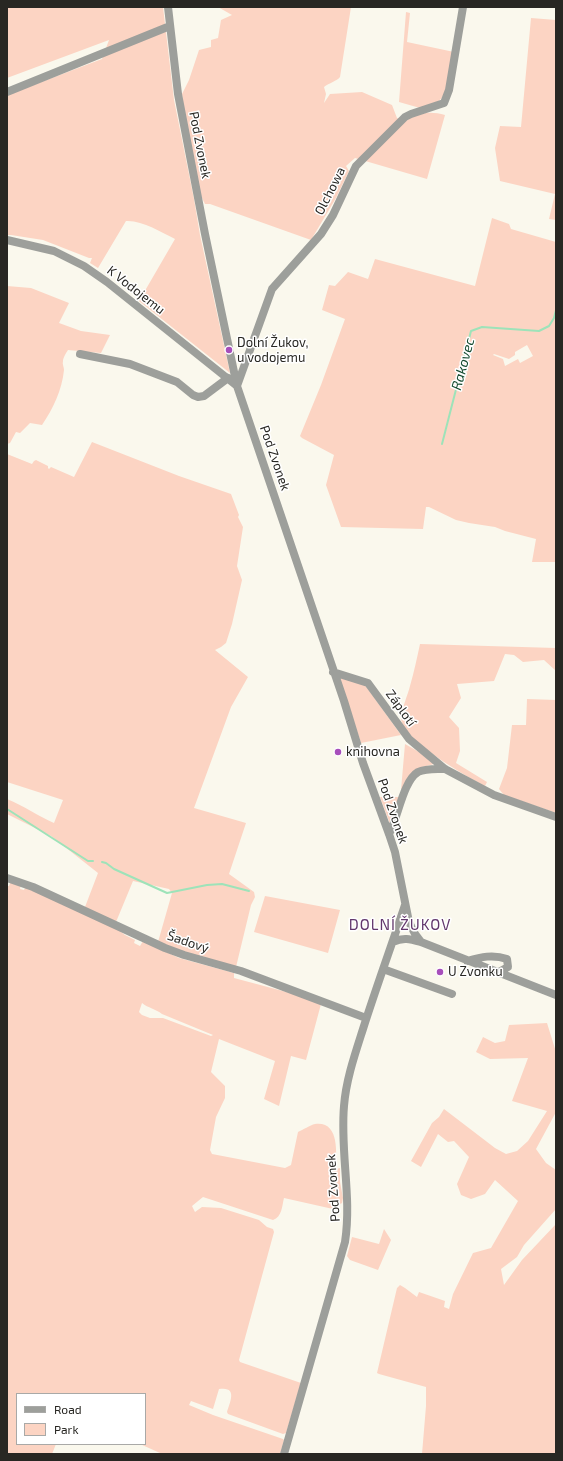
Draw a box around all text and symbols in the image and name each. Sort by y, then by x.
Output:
street label: Pod Zvonek [186,110,214,180]
street label: Olchowa [311,164,349,218]
street label: K Vodojemu [104,263,168,317]
place label: Dolní Žukov, u vodojemu [237,335,308,366]
water label: Rakovec [448,336,478,392]
marker: Dolní Žukov, u vodojemu [224,345,234,355]
street label: Pod Zvonek [257,423,293,493]
street label: Záplotí [383,687,419,729]
place label: knihovna [346,744,400,760]
marker: knihovna [333,747,343,757]
street label: Pod Zvonek [375,776,411,846]
district label: DOLNÍ ŽUKOV [349,916,451,934]
street label: Šadový [165,928,211,956]
place label: U Zvonku [448,964,503,980]
marker: U Zvonku [435,967,445,977]
street label: Pod Zvonek [323,1154,343,1222]
legend [16,1393,146,1445]
text: Road [54,1402,82,1416]
text: Park [54,1422,79,1436]

